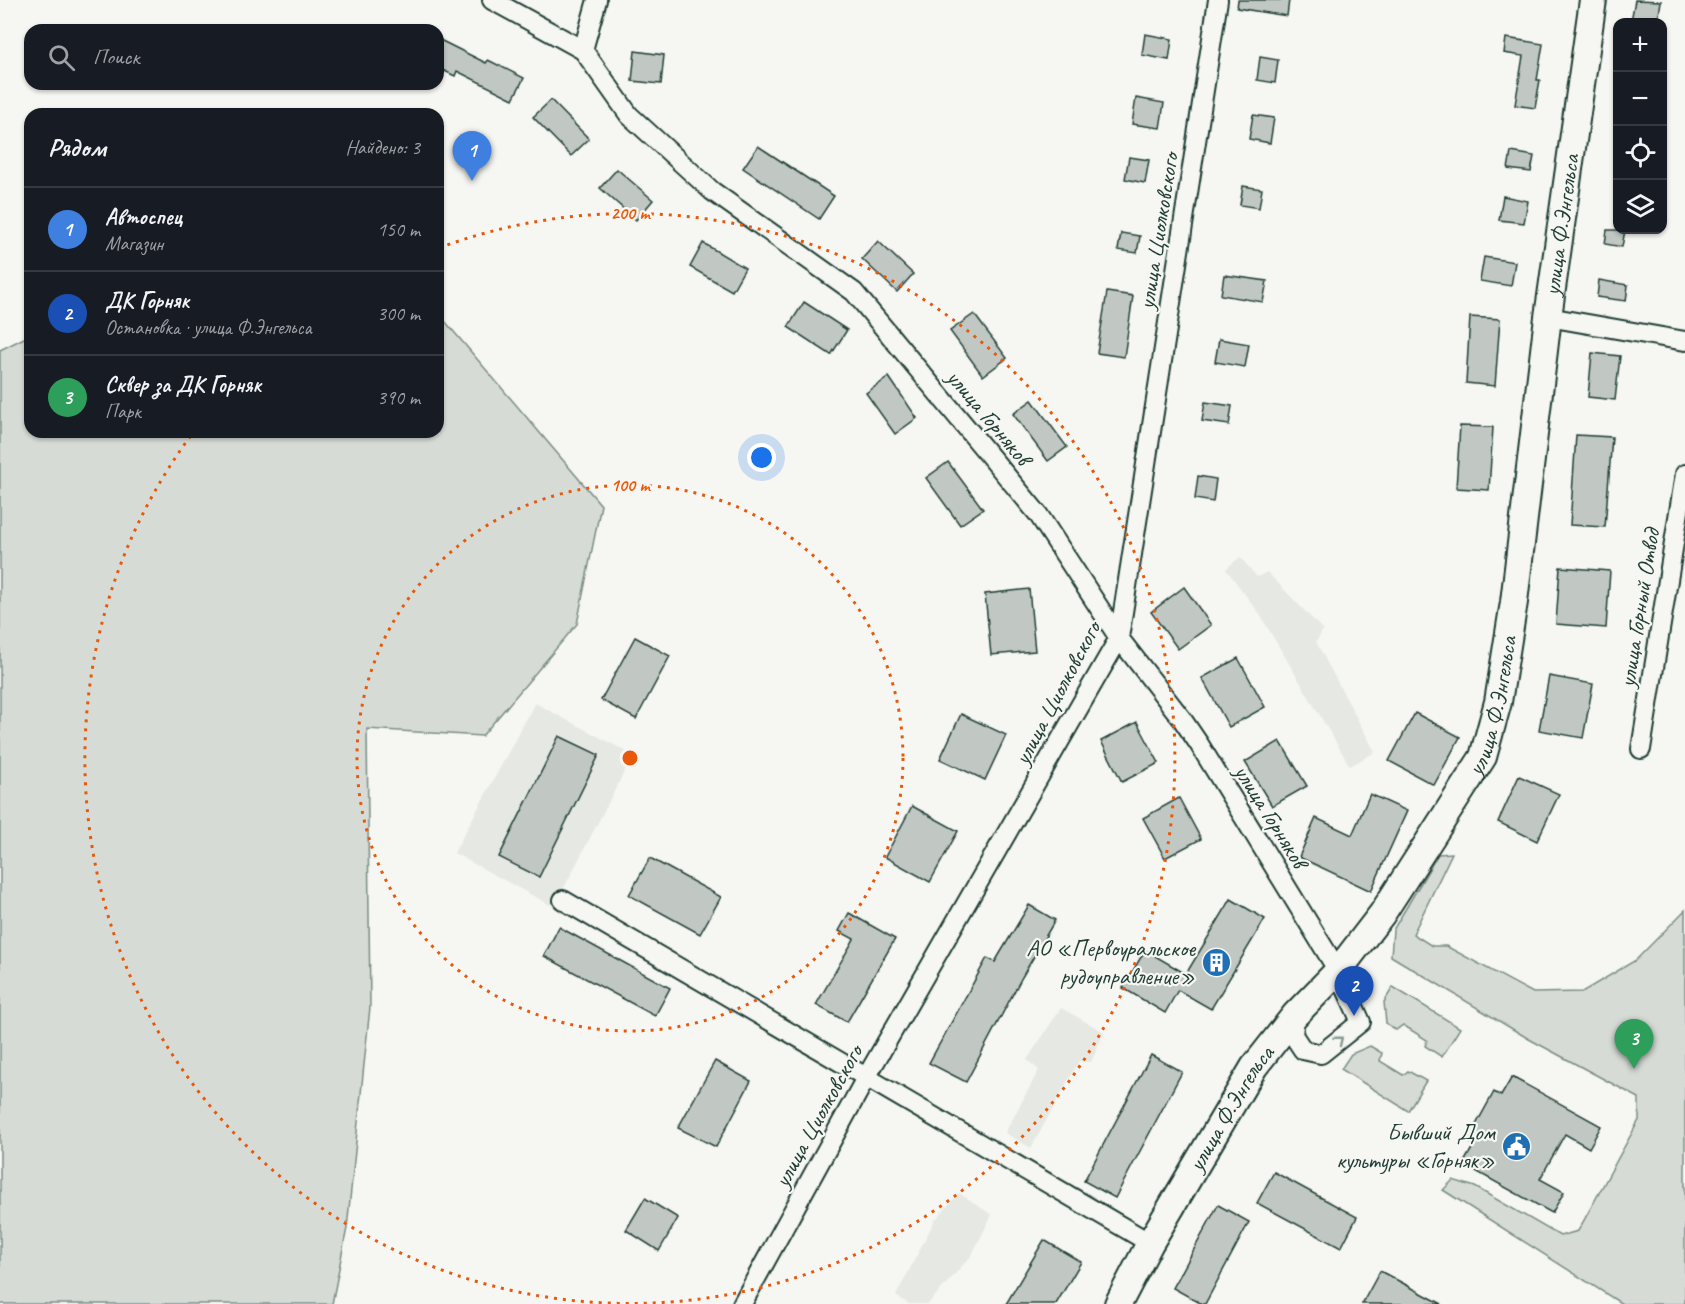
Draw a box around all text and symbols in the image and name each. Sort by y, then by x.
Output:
map controls [1613,18,1667,234]
button: + [1613,18,1667,72]
search box [24,24,444,90]
icon: search [45,41,78,74]
text: Поиск [93,43,139,71]
button: − [1613,72,1667,126]
button: locate [1613,126,1667,180]
text: Рядом [48,131,106,164]
pin: 1 [452,132,492,181]
text: Найдено: 3 [345,135,420,160]
street label: улица Циолковского [1131,148,1186,313]
street label: улица Ф.Энгельса [1536,151,1586,299]
button: layers [1613,180,1667,234]
text: 200 m [611,202,651,224]
text: Автоспец [105,203,182,231]
text: 1 [63,217,72,242]
text: 150 m [377,217,420,242]
text: Магазин [105,231,163,256]
text: ДК Горняк [105,287,190,315]
text: 2 [63,301,72,326]
text: 300 m [377,301,420,326]
text: Остановка · улица Ф.Энгельса [105,315,312,340]
street label: улица Горняков [939,361,1041,475]
text: Сквер за ДК Горняк [105,371,261,399]
text: 3 [63,385,72,410]
text: 390 m [377,385,420,410]
text: Парк [105,399,141,424]
your location [747,443,776,472]
text: 100 m [611,474,651,496]
street label: улица Горный Отвод [1611,523,1667,691]
street label: улица Циолковского [1006,614,1108,771]
street label: улица Ф.Энгельса [1459,633,1524,783]
centre of rings [620,748,640,768]
street label: улица Горняков [1227,757,1317,877]
place label: АО «Первоуральское рудоуправление» [1026,933,1197,991]
building icon: АО «Первоуральское рудоуправление» [1200,946,1232,978]
pin: 2 [1334,966,1374,1016]
pin: 3 [1614,1020,1654,1069]
one-way arrow [1332,1036,1343,1047]
street label: улица Циолковского [766,1038,871,1194]
street label: улица Ф.Энгельса [1180,1038,1281,1178]
place label: Бывший Дом культуры «Горняк» [1336,1117,1496,1175]
public building icon: Бывший Дом культуры «Горняк» [1500,1130,1532,1162]

